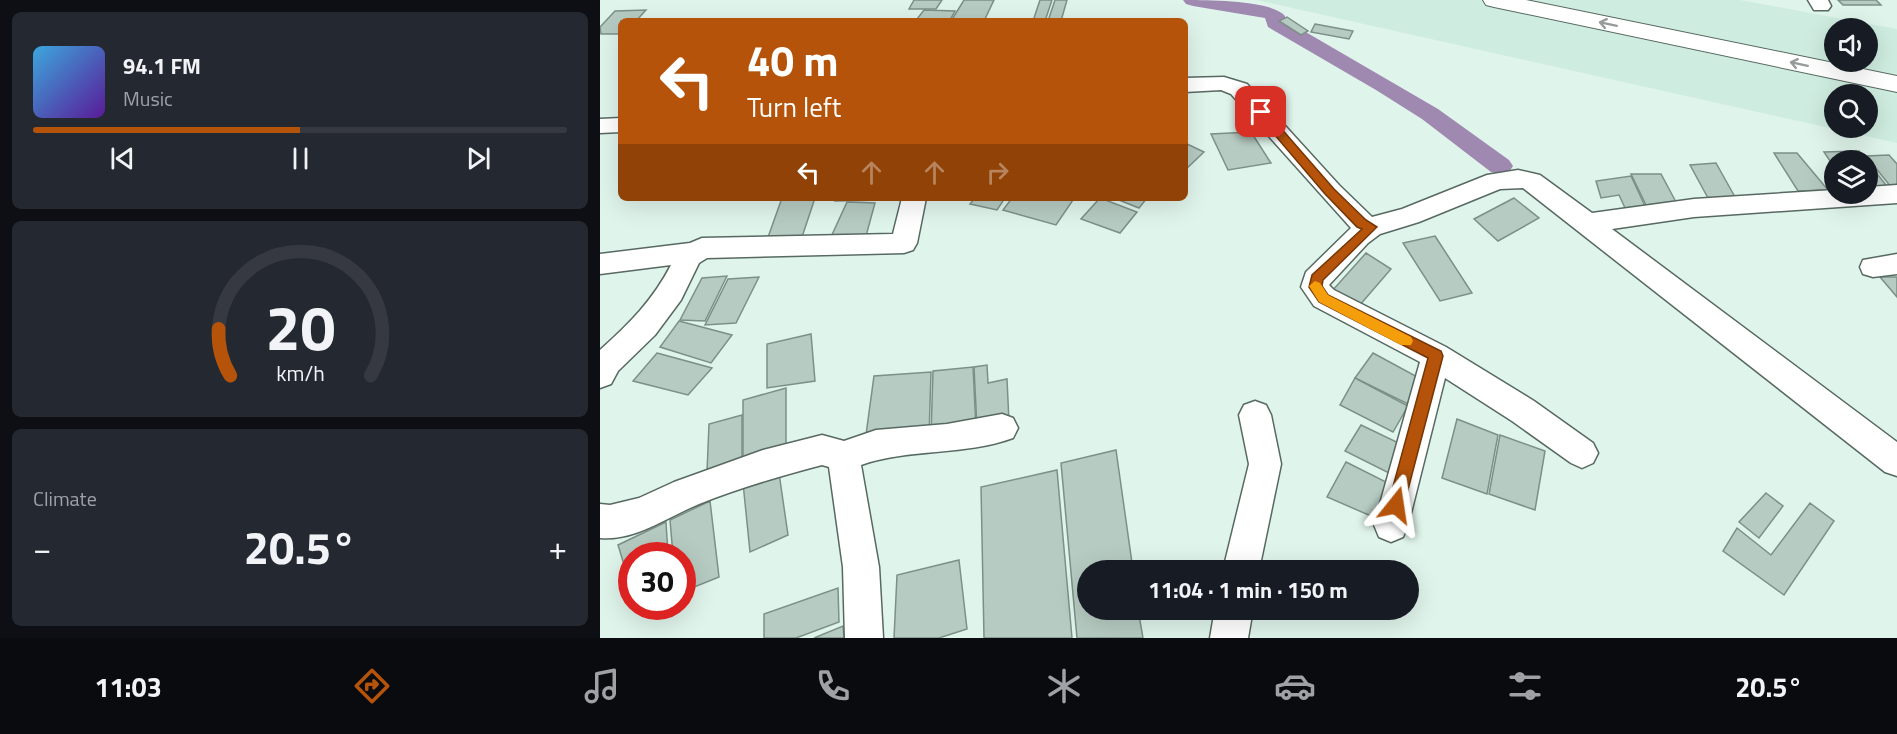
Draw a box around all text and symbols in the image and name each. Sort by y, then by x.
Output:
one-way arrow [1598,18,1618,29]
map controls [1824,18,1878,204]
button: sound [1824,18,1878,72]
text: 40 m [747,28,839,92]
icon: left [648,42,726,120]
text: 94.1 FM [123,49,201,83]
one-way arrow [1789,58,1809,69]
text: Music [123,83,173,114]
button: search [1824,84,1878,138]
text: Turn left [747,86,841,127]
pin [1235,86,1286,137]
icon: arrive [1244,95,1277,128]
icon: previous [106,142,139,175]
icon: pause [284,142,317,175]
icon: next [462,142,495,175]
button: layers [1824,150,1878,204]
icon: left [792,156,825,189]
icon: ahead [855,156,888,189]
icon: ahead [918,156,951,189]
icon: right [981,156,1014,189]
text: 20 [265,279,335,374]
text: km/h [276,357,324,389]
position arrow [1364,473,1428,537]
text: Climate [33,483,97,514]
text: 20.5° [244,513,356,581]
text: − [33,523,51,573]
text: + [549,523,567,573]
speed limit sign: 30 [618,542,696,620]
text: 11:04 · 1 min · 150 m [1148,573,1348,607]
icon: directions [351,665,393,707]
icon: music [581,665,623,707]
icon: phone [812,665,854,707]
icon: climate [1043,665,1085,707]
icon: car [1274,665,1316,707]
icon: filters [1504,665,1546,707]
text: 11:03 [94,666,162,707]
text: 20.5° [1735,666,1803,707]

